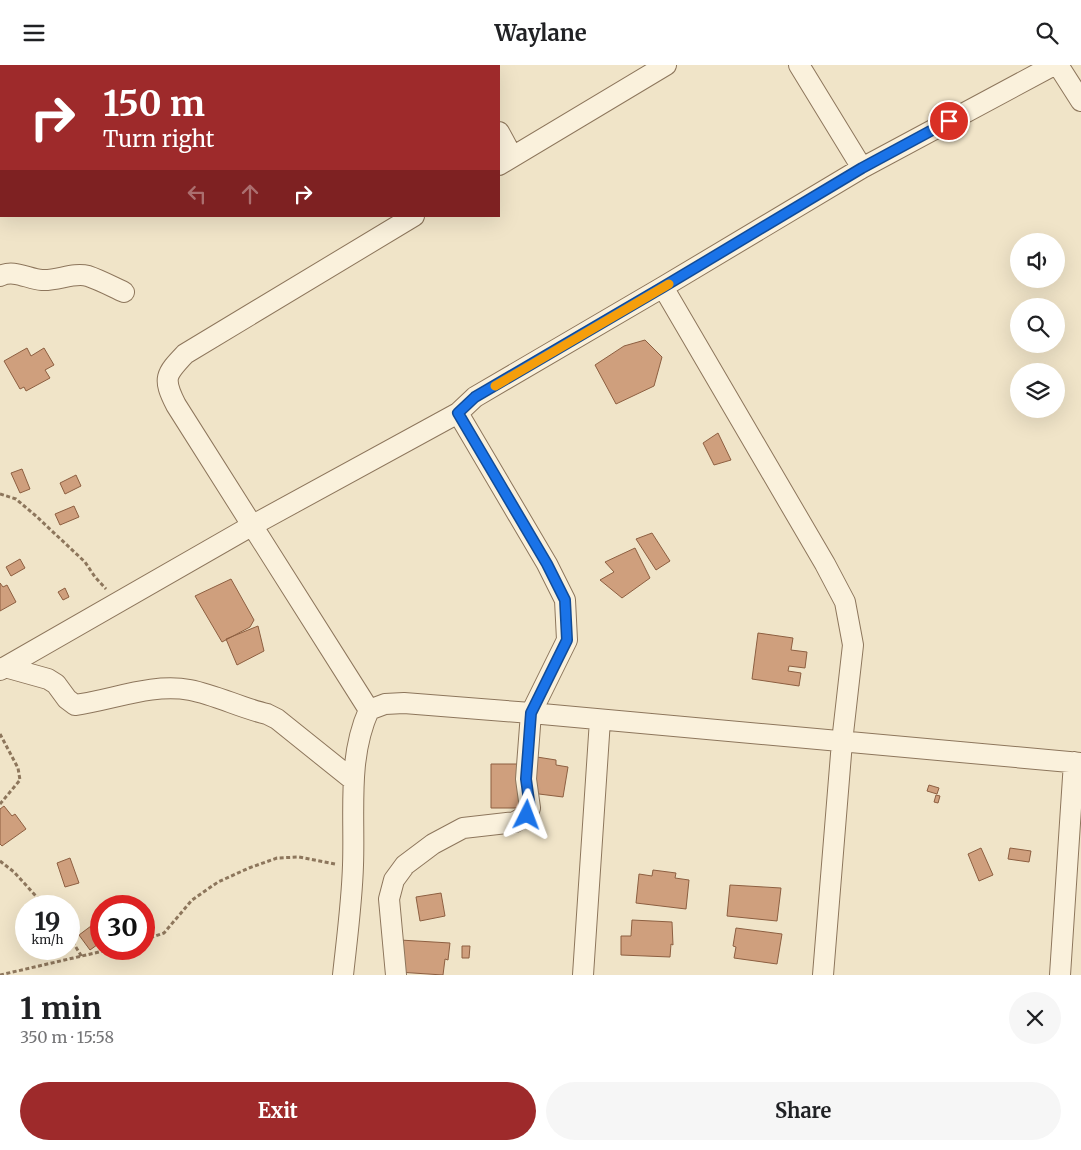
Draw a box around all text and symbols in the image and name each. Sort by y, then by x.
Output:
icon: menu [20,19,48,47]
text: Waylane [494,19,587,47]
icon: search [1033,19,1061,47]
text: 150 m [103,82,205,126]
icon: right [20,85,85,150]
pin [928,100,970,142]
icon: arrive [935,107,963,135]
text: Turn right [103,125,214,153]
icon: left [183,180,211,208]
icon: ahead [236,180,264,208]
icon: right [289,180,317,208]
map controls [1010,233,1065,418]
button: sound [1010,233,1065,288]
button: search [1010,298,1065,353]
button: layers [1010,363,1065,418]
position arrow [500,788,552,840]
speed limit sign: 30 [90,895,155,960]
text: 19 [35,905,60,937]
text: km/h [32,932,63,947]
text: 1 min [20,989,102,1027]
button: close [1009,992,1061,1044]
text: 350 m · 15:58 [20,1027,114,1047]
button: Exit [20,1082,536,1140]
button: Share [546,1082,1061,1140]

